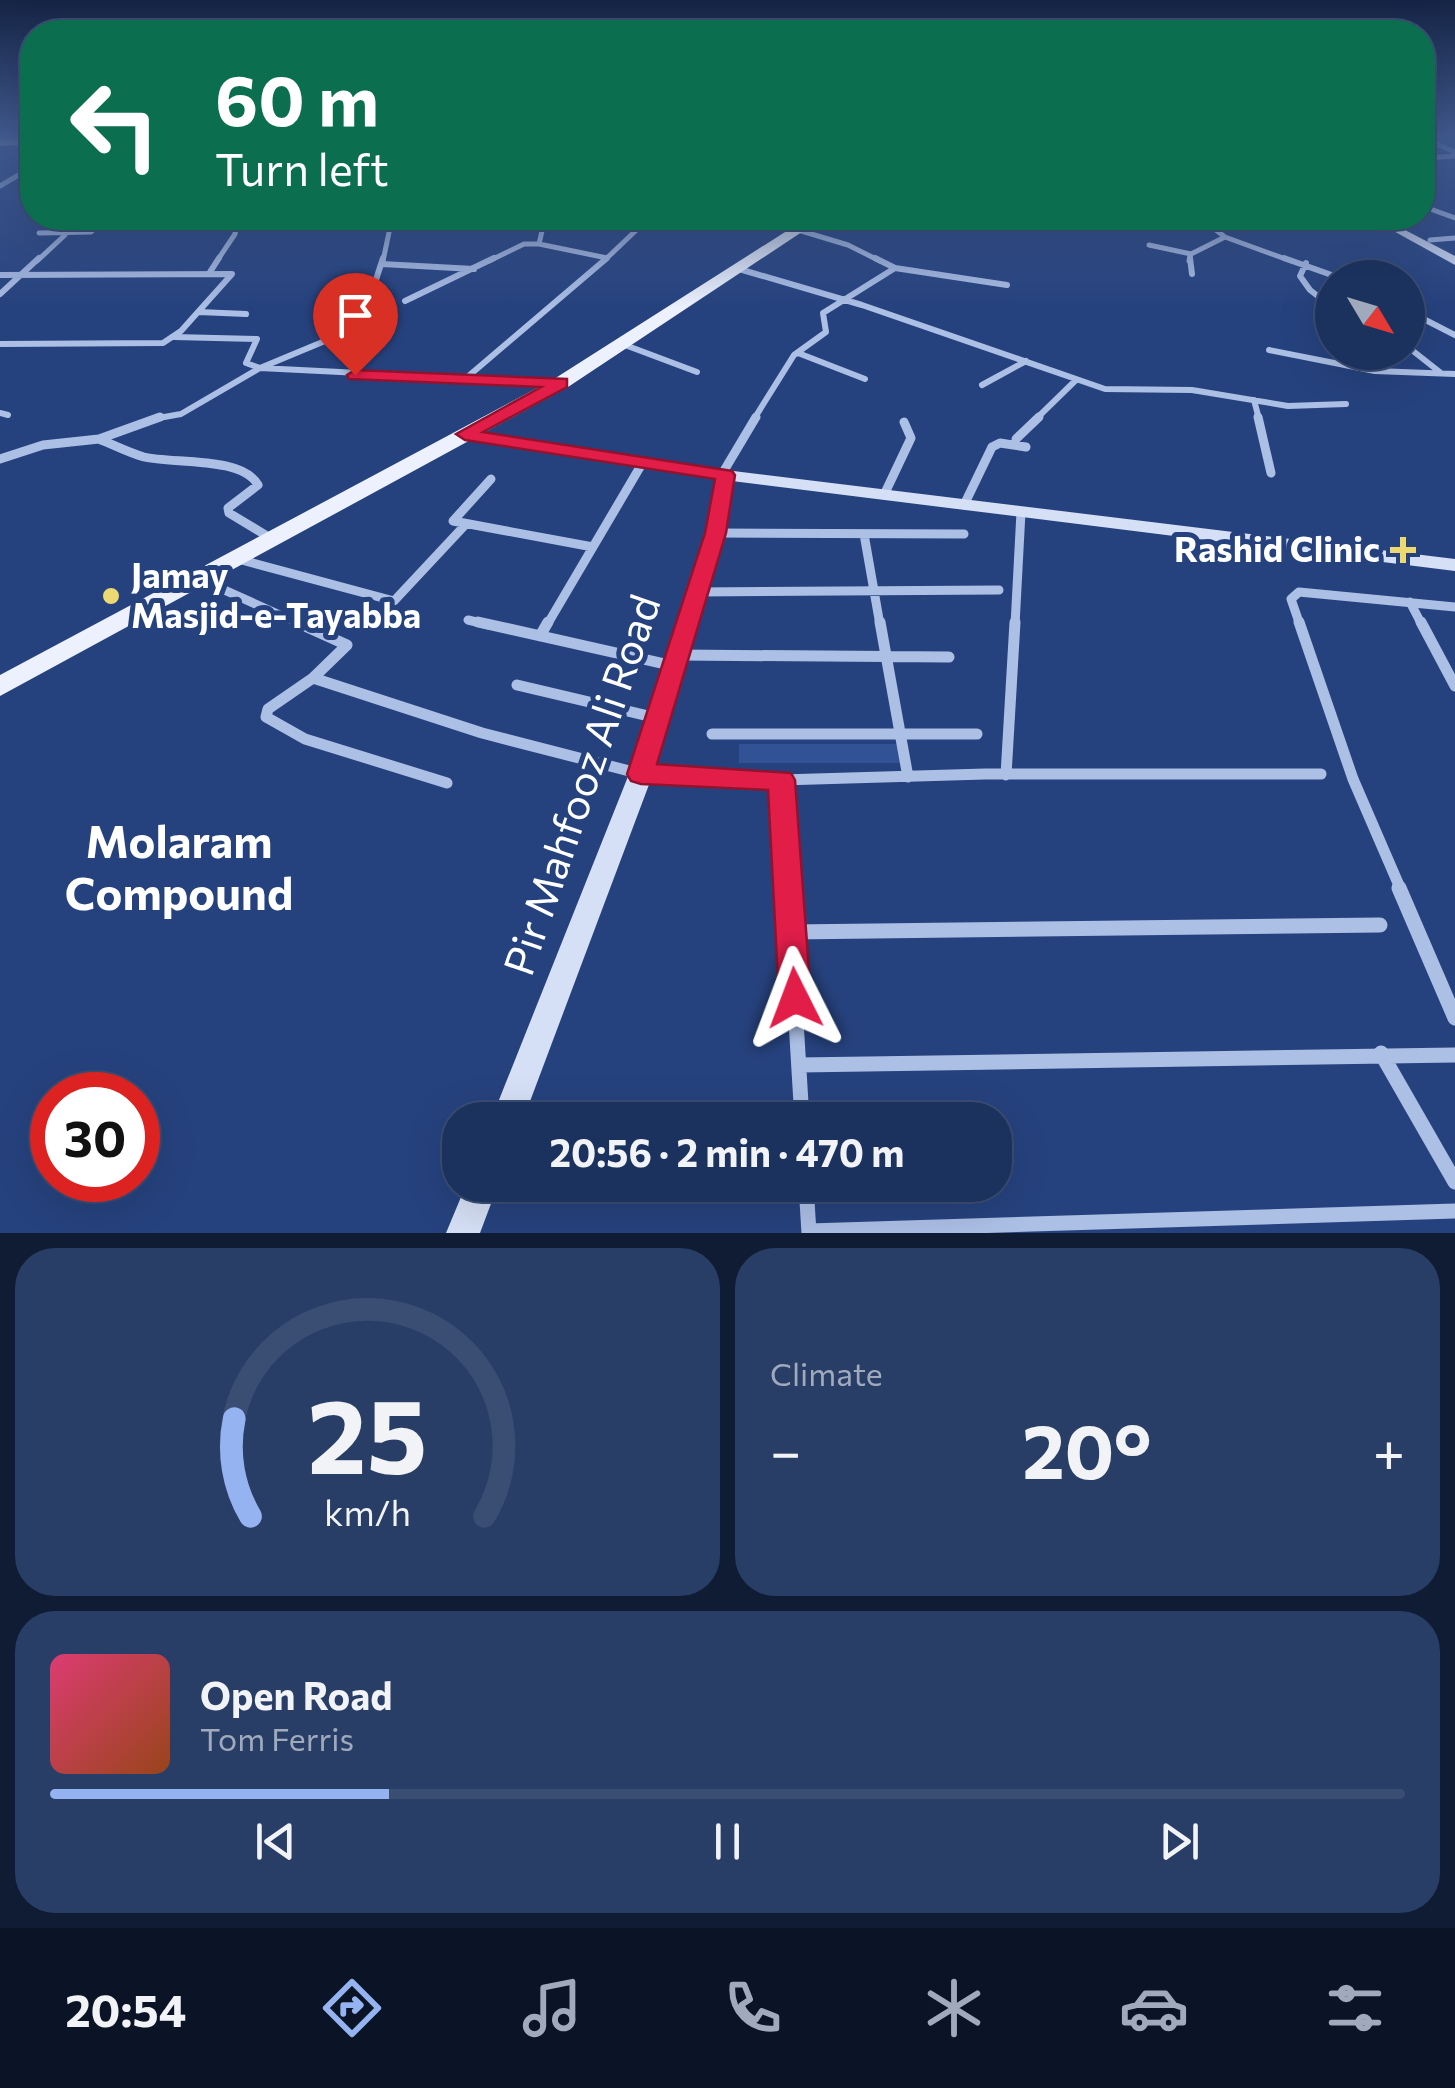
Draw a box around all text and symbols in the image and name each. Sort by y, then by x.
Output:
text: 60 m [215,55,379,140]
icon: left [50,60,180,190]
text: Turn left [215,140,389,195]
north arrow [1315,260,1425,370]
map controls [1315,260,1425,370]
pin [313,273,398,376]
icon: arrive [328,288,383,343]
place label: Rashid Clinic [1174,526,1380,569]
marker: Rashid Clinic [1390,537,1416,563]
place label: Jamay Masjid-e-Tayabba [131,552,421,635]
marker: Jamay Masjid-e-Tayabba [100,585,122,607]
street label: Pir Mahfooz Ali Road [491,587,670,981]
district label: Molaram Compound [65,812,293,919]
position arrow [743,946,847,1050]
speed limit sign: 30 [30,1072,160,1202]
text: 20:56 · 2 min · 470 m [550,1128,904,1175]
text: Climate [770,1353,883,1393]
text: 25 [308,1368,427,1495]
text: 20° [1022,1403,1152,1494]
text: − [770,1416,801,1483]
text: + [1373,1416,1405,1483]
text: km/h [324,1490,411,1533]
text: Open Road [200,1671,393,1718]
text: Tom Ferris [200,1718,354,1758]
icon: previous [248,1814,303,1869]
icon: pause [700,1814,755,1869]
icon: next [1152,1814,1207,1869]
icon: directions [317,1973,387,2043]
icon: music [517,1973,587,2043]
icon: phone [718,1973,788,2043]
icon: climate [919,1973,989,2043]
icon: car [1119,1973,1189,2043]
icon: filters [1320,1973,1390,2043]
text: 20:54 [65,1981,186,2036]

